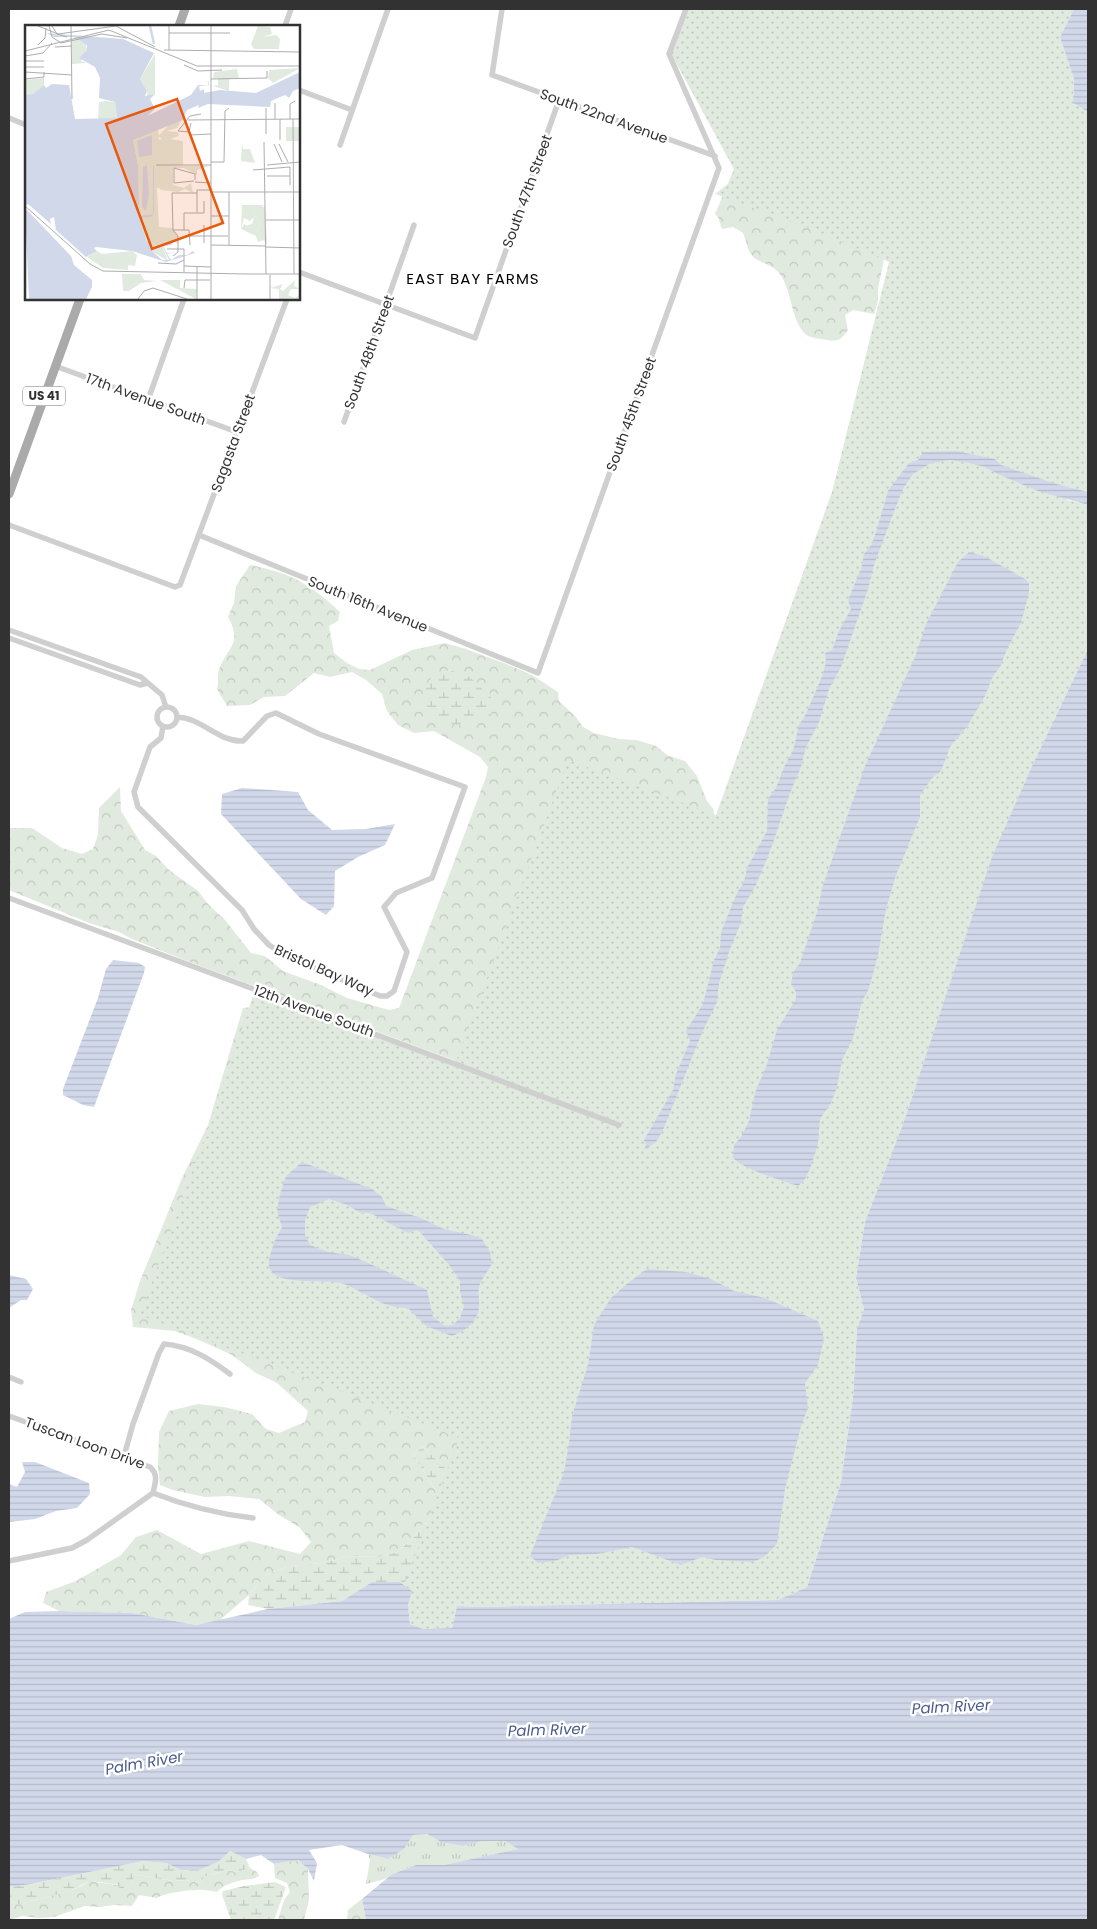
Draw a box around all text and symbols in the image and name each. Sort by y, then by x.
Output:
inset map [25,25,300,300]
street label: South 22nd Avenue [537,84,671,149]
street label: South 47th Street [497,132,557,250]
district label: EAST BAY FARMS [406,268,540,289]
street label: South 48th Street [339,292,399,412]
street label: South 45th Street [601,354,661,474]
street label: 17th Avenue South [83,368,209,430]
road number: US 41 [23,386,65,406]
street label: Sagasta Street [206,391,260,495]
street label: South 16th Avenue [305,571,431,637]
street label: Bristol Bay Way [271,939,377,1001]
street label: 12th Avenue South [251,980,377,1042]
street label: Tuscan Loon Drive [22,1412,148,1474]
water label: Palm River [911,1694,991,1719]
water label: Palm River [507,1718,587,1741]
water label: Palm River [103,1745,185,1780]

